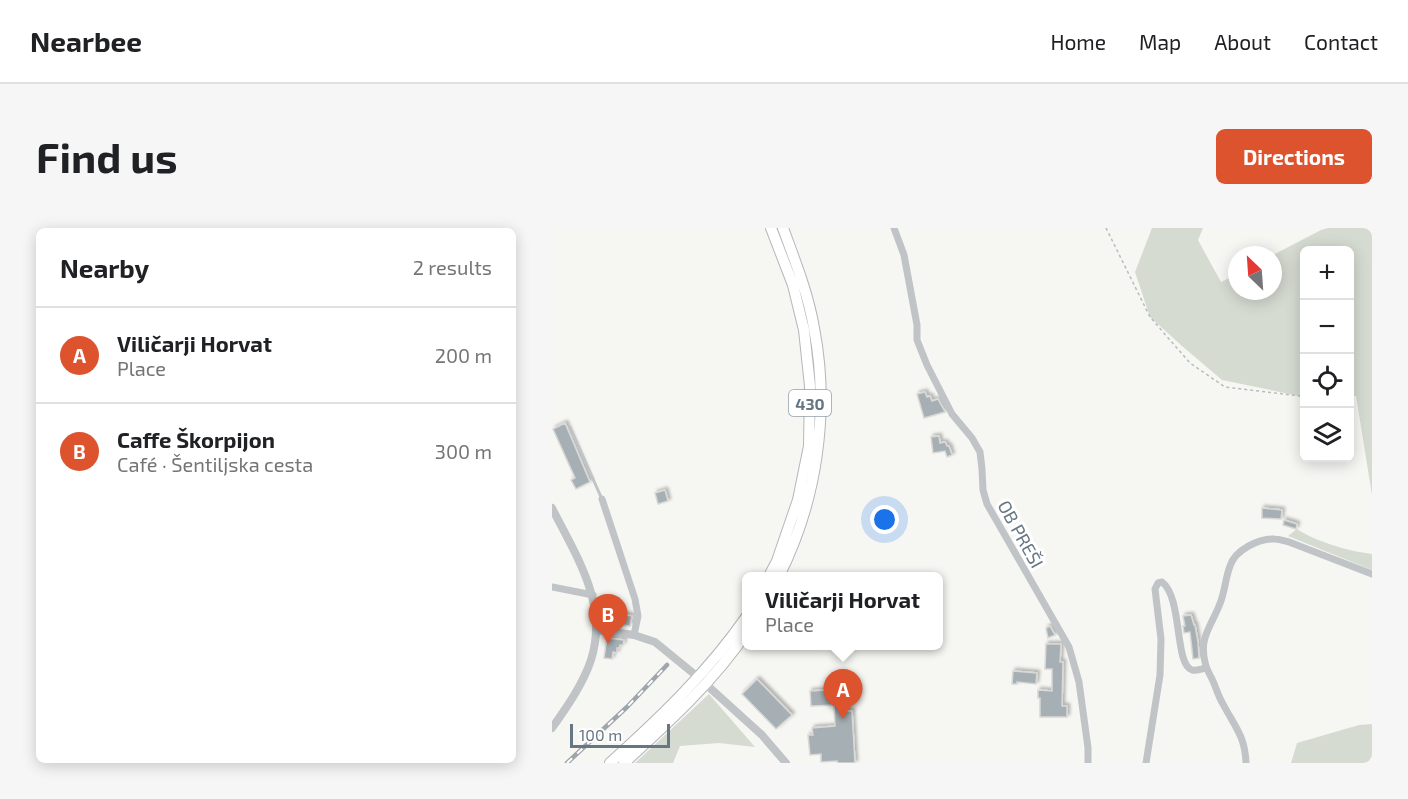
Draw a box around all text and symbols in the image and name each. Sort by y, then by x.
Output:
text: Nearbee [30,24,142,58]
text: Home [1050,29,1106,54]
text: Map [1139,29,1181,54]
text: About [1214,29,1271,54]
text: Contact [1304,29,1378,54]
button: Directions [1216,129,1372,184]
text: Find us [36,131,178,181]
north arrow [1228,246,1282,300]
map controls [1300,246,1354,462]
button: + [1300,246,1354,300]
text: Nearby [60,252,149,283]
text: 2 results [413,255,492,279]
button: − [1300,300,1354,354]
text: Viličarji Horvat [117,330,272,356]
text: A [73,343,86,367]
text: 200 m [435,343,492,367]
button: locate [1300,354,1354,408]
text: Place [117,356,166,380]
road number: 430 [789,390,831,416]
button: layers [1300,408,1354,462]
text: Caffe Škorpijon [117,426,275,452]
text: B [73,439,86,463]
text: 300 m [435,439,492,463]
text: Café · Šentiljska cesta [117,452,313,476]
street label: OB PREŠI [993,496,1049,572]
your location [870,505,899,534]
popup [742,572,943,650]
text: Viličarji Horvat [765,586,920,612]
pin: B [588,594,628,644]
text: Place [765,612,814,636]
pin: A [824,670,862,719]
scale bar [570,721,670,748]
text: 100 m [579,725,622,744]

